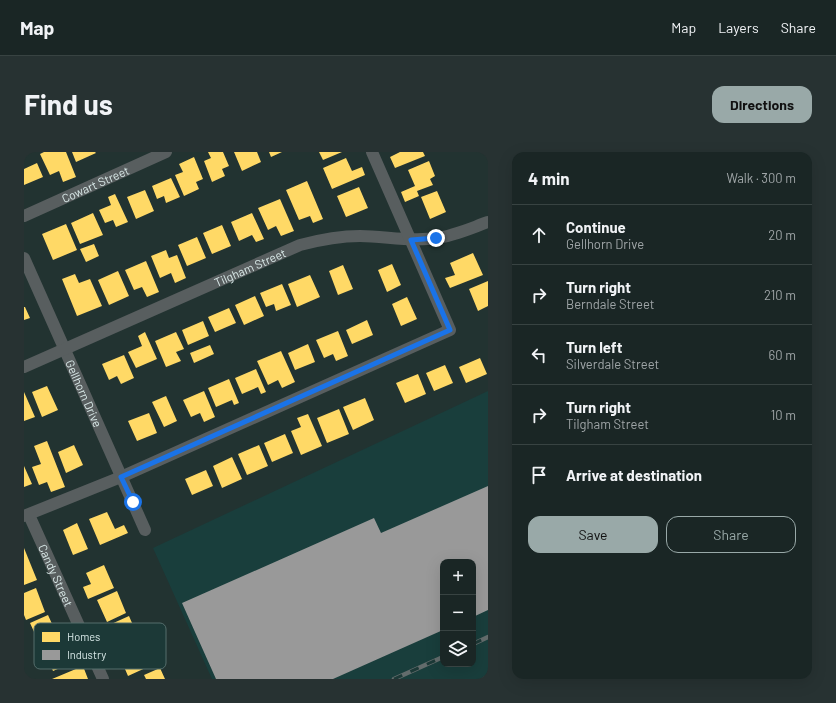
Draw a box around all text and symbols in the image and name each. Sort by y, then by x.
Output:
text: Map [20,16,54,39]
text: Map [671,19,696,36]
text: Layers [718,19,759,36]
text: Share [781,19,816,36]
button: Directions [712,86,812,123]
text: Find us [24,87,113,121]
street label: Cowart Street [59,163,131,205]
text: 4 min [528,168,570,188]
text: Walk · 300 m [726,170,796,186]
text: Continue [566,218,626,236]
icon: ahead [528,224,550,246]
text: 20 m [768,227,796,243]
route end [427,229,445,247]
text: Gellhorn Drive [566,236,644,252]
street label: Tilgham Street [212,245,288,289]
text: Turn right [566,278,631,296]
icon: right [528,284,550,306]
text: 210 m [764,287,796,303]
text: Berndale Street [566,296,654,312]
text: Turn left [566,338,622,356]
icon: left [528,344,550,366]
text: 60 m [769,347,796,363]
text: Silverdale Street [566,356,659,372]
street label: Gellhorn Drive [63,357,105,429]
text: Turn right [566,398,631,416]
icon: right [528,404,550,426]
text: 10 m [771,407,796,423]
text: Tilgham Street [566,416,649,432]
icon: arrive [528,464,550,486]
text: Arrive at destination [566,466,702,484]
route start [124,493,142,511]
button: Save [528,516,658,553]
button: Share [666,516,796,553]
street label: Candy Street [36,542,76,609]
map controls [440,559,476,667]
button: + [440,559,476,595]
button: − [440,595,476,631]
legend [34,623,166,669]
text: Homes [67,630,100,643]
button: layers [440,631,476,667]
text: Industry [67,648,106,661]

